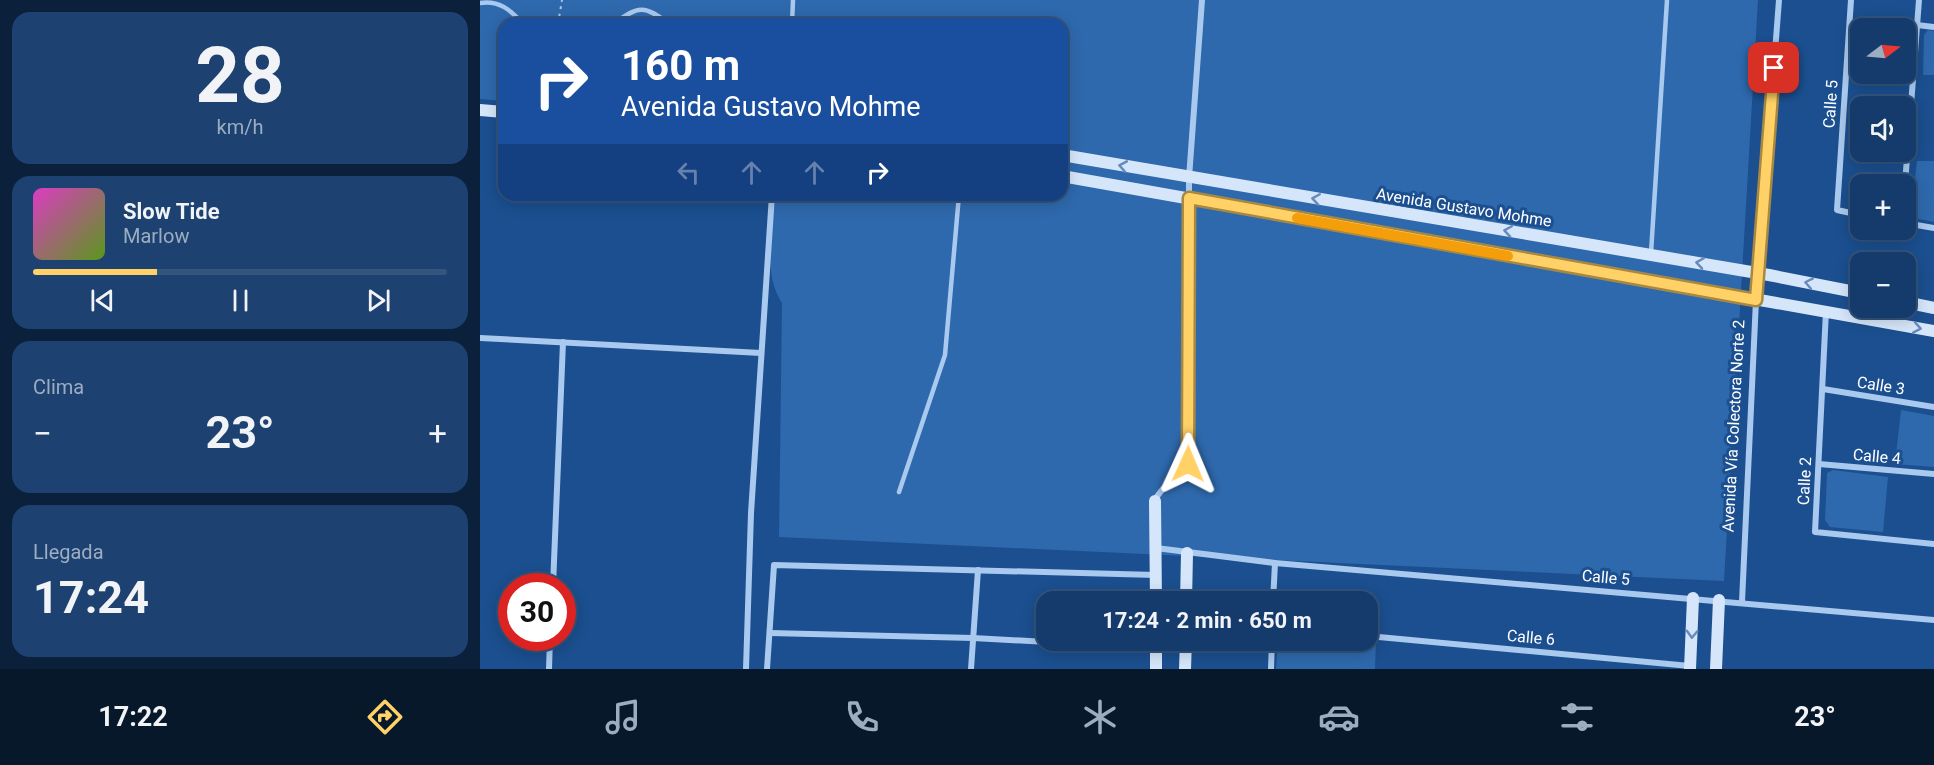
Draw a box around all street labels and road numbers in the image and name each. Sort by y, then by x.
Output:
street label: Calle 5 [1819,79,1842,129]
street label: Avenida Gustavo Mohme [1375,184,1553,231]
street label: Avenida Vía Colectora Norte 2 [1718,319,1749,533]
street label: Calle 3 [1856,372,1906,399]
street label: Calle 4 [1852,445,1902,468]
street label: Calle 2 [1794,456,1815,506]
street label: Calle 5 [1581,566,1631,589]
street label: Calle 6 [1506,626,1556,649]

